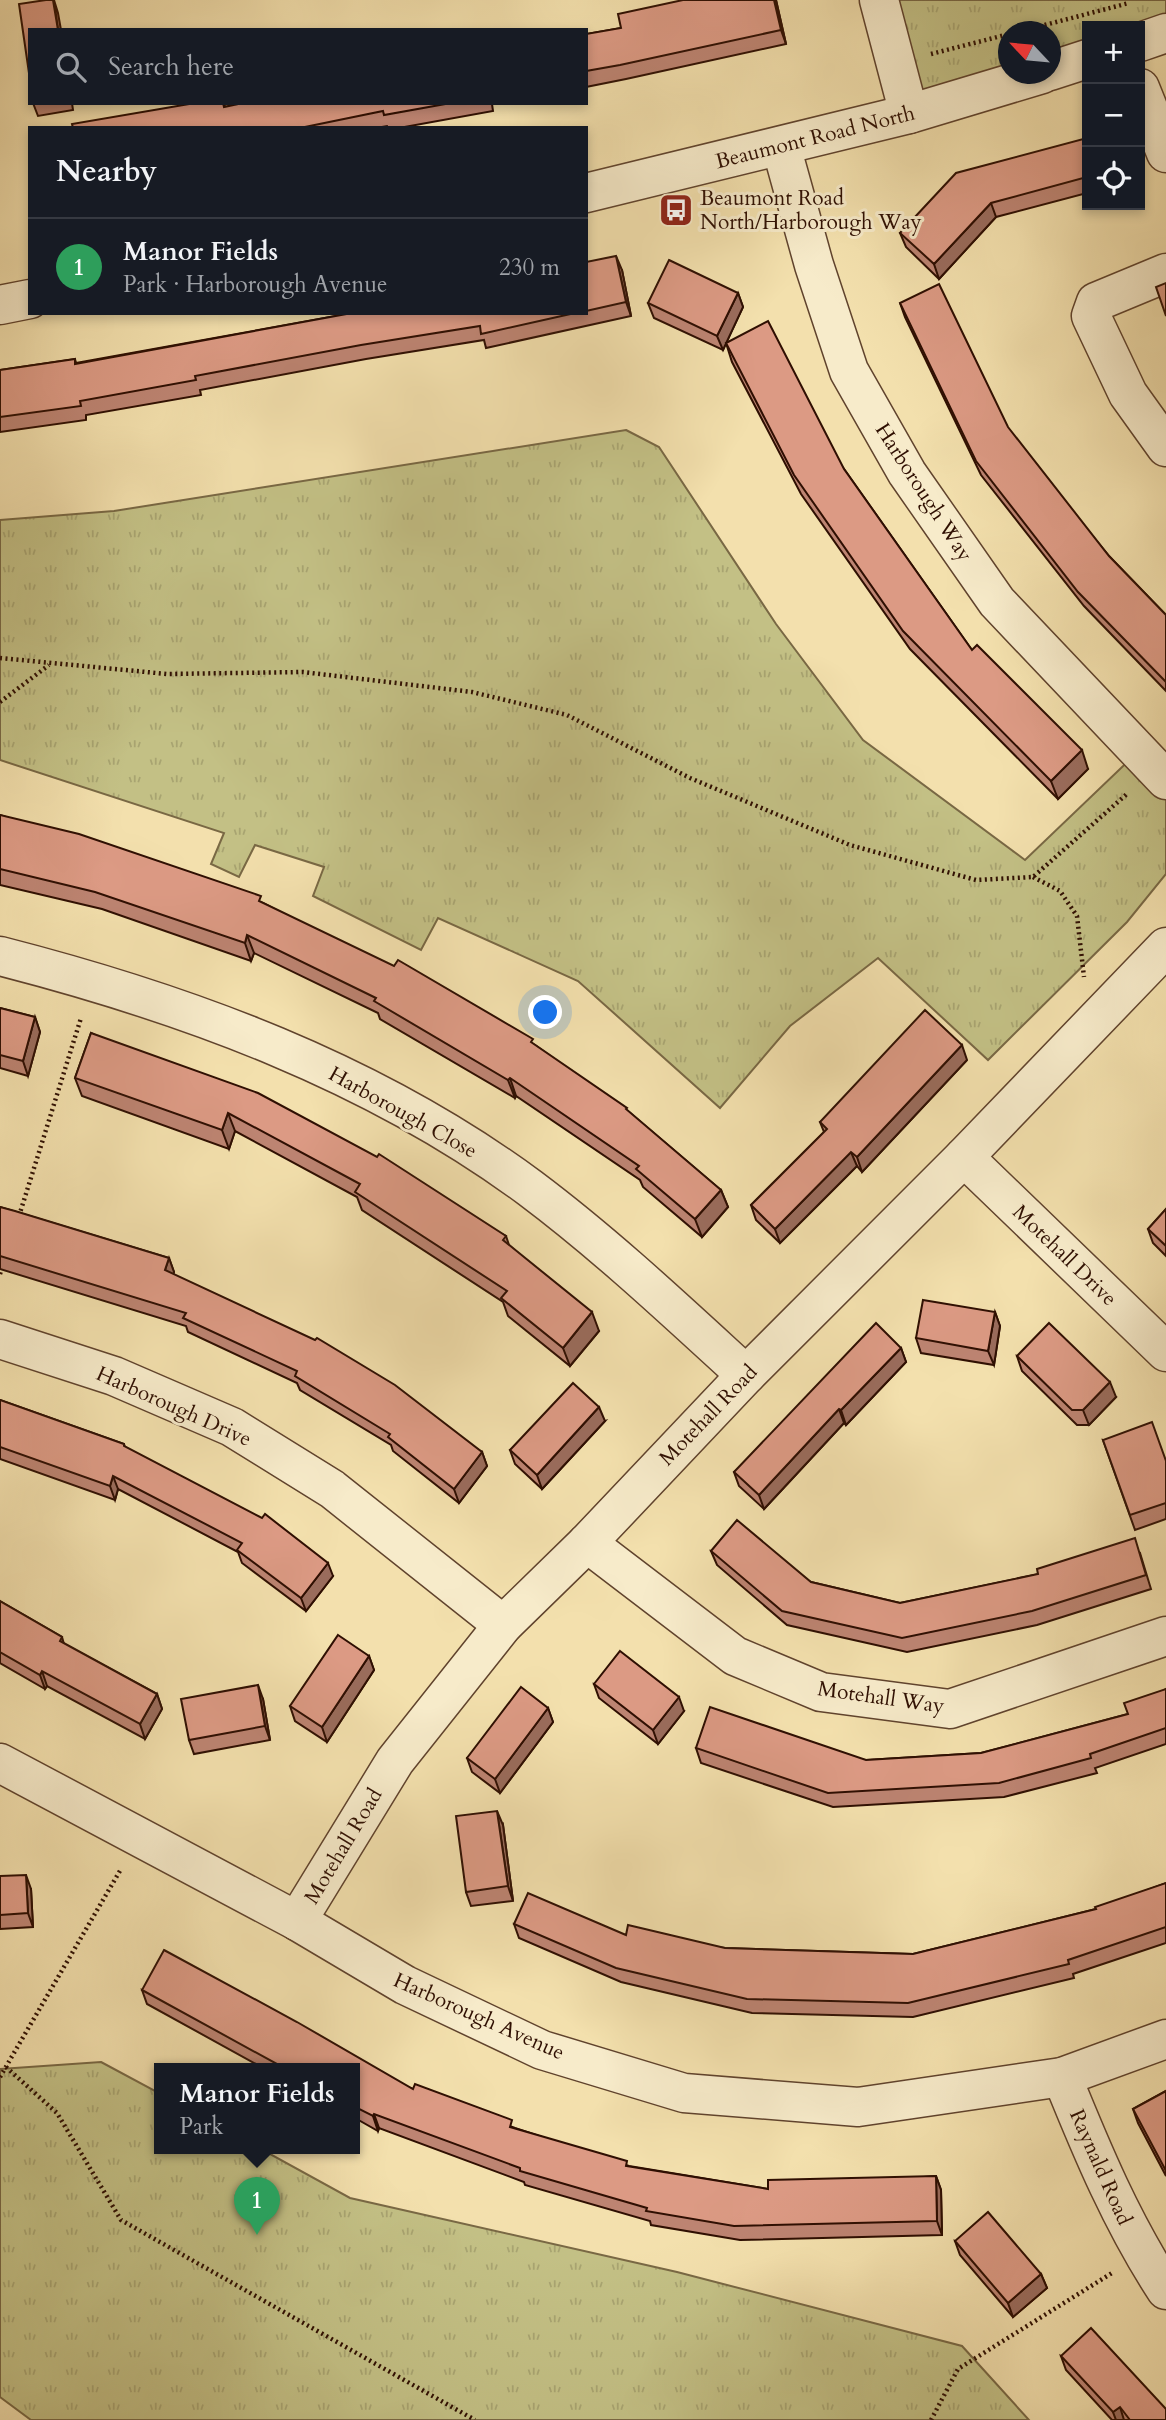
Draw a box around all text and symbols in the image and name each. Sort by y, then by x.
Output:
north arrow [998,21,1061,84]
map controls [1082,21,1145,210]
button: + [1082,21,1145,84]
search box [28,28,588,105]
icon: search [52,48,90,86]
text: Search here [108,49,234,84]
button: − [1082,84,1145,147]
street label: Beaumont Road North [712,99,918,176]
button: locate [1082,147,1145,210]
text: Nearby [56,151,157,192]
place label: Beaumont Road North/Harborough Way [700,184,922,237]
bus stop icon: Beaumont Road North/Harborough Way [657,191,695,229]
text: Manor Fields [123,234,278,269]
text: 1 [73,252,85,283]
text: 230 m [499,252,560,283]
text: Park · Harborough Avenue [123,269,387,300]
street label: Harborough Way [868,417,979,567]
your location [528,995,562,1029]
street label: Harborough Close [323,1060,482,1165]
street label: Motehall Drive [1006,1198,1123,1313]
street label: Motehall Road [653,1358,764,1472]
street label: Harborough Drive [92,1359,256,1454]
street label: Motehall Way [816,1674,946,1721]
street label: Motehall Road [297,1783,389,1910]
street label: Harborough Avenue [389,1966,569,2067]
popup [154,2063,360,2154]
text: Manor Fields [179,2076,335,2111]
street label: Raynald Road [1062,2105,1139,2230]
text: Park [179,2111,224,2142]
pin: 1 [234,2177,280,2235]

